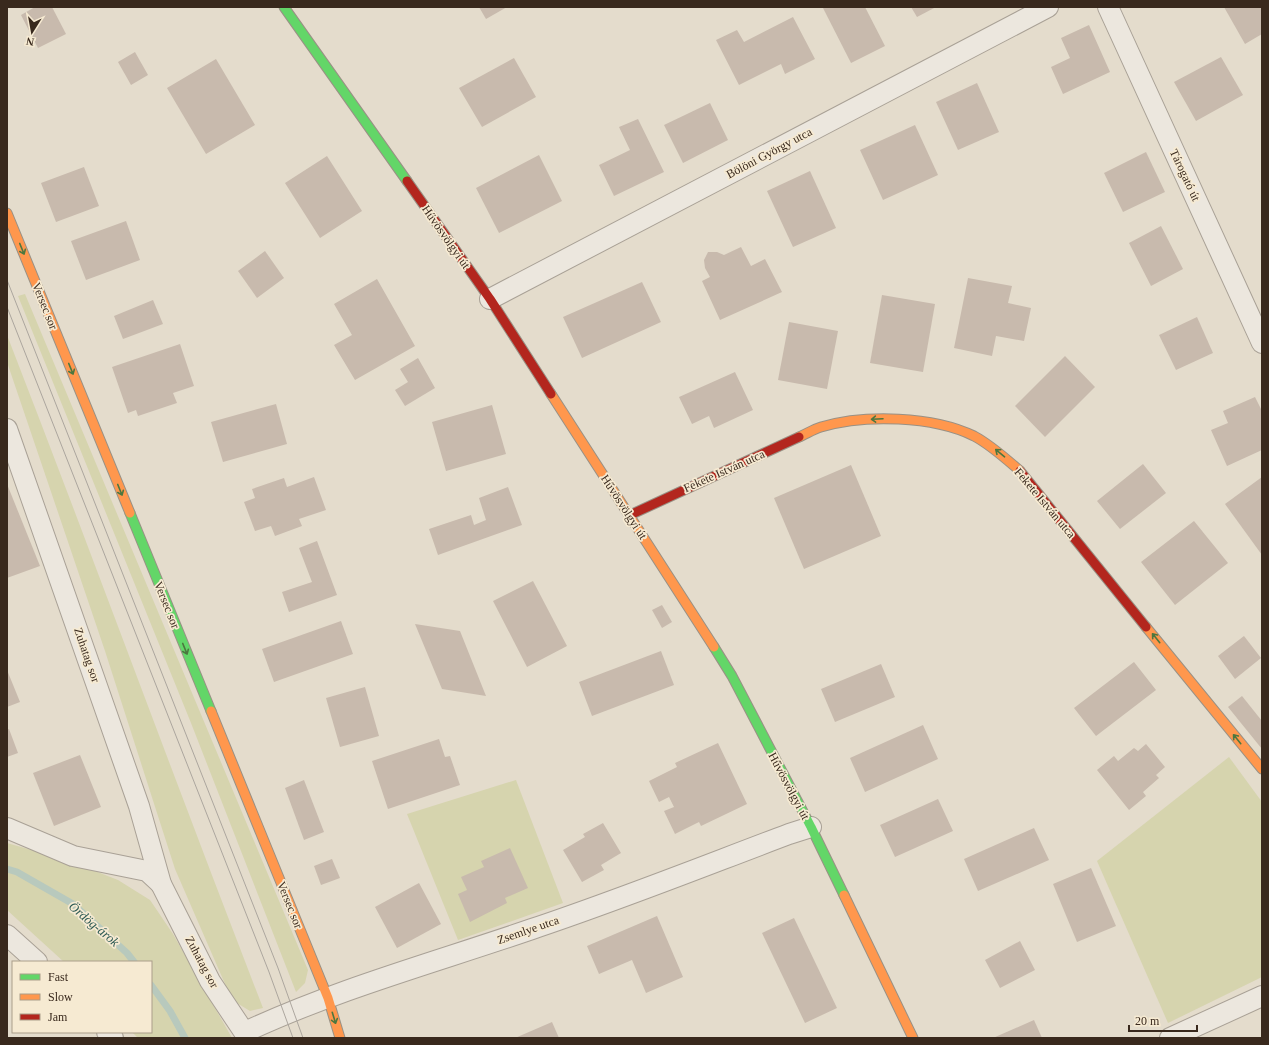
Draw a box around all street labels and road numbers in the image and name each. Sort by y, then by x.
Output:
street label: Bölöni György utca [724,124,815,182]
street label: Tárogató út [1167,147,1203,204]
street label: Hűvösvölgyi út [419,203,473,272]
street label: Versec sor [29,280,61,332]
street label: Fekete István utca [681,447,767,495]
street label: Fekete István utca [1012,465,1079,541]
street label: Hűvösvölgyi út [598,472,650,543]
street label: Versec sor [151,579,183,631]
street label: Zuhatag sor [71,626,103,684]
street label: Hűvösvölgyi út [765,750,813,823]
street label: Versec sor [274,879,306,931]
street label: Zsemlye utca [495,913,561,947]
street label: Zuhatag sor [182,934,222,990]

